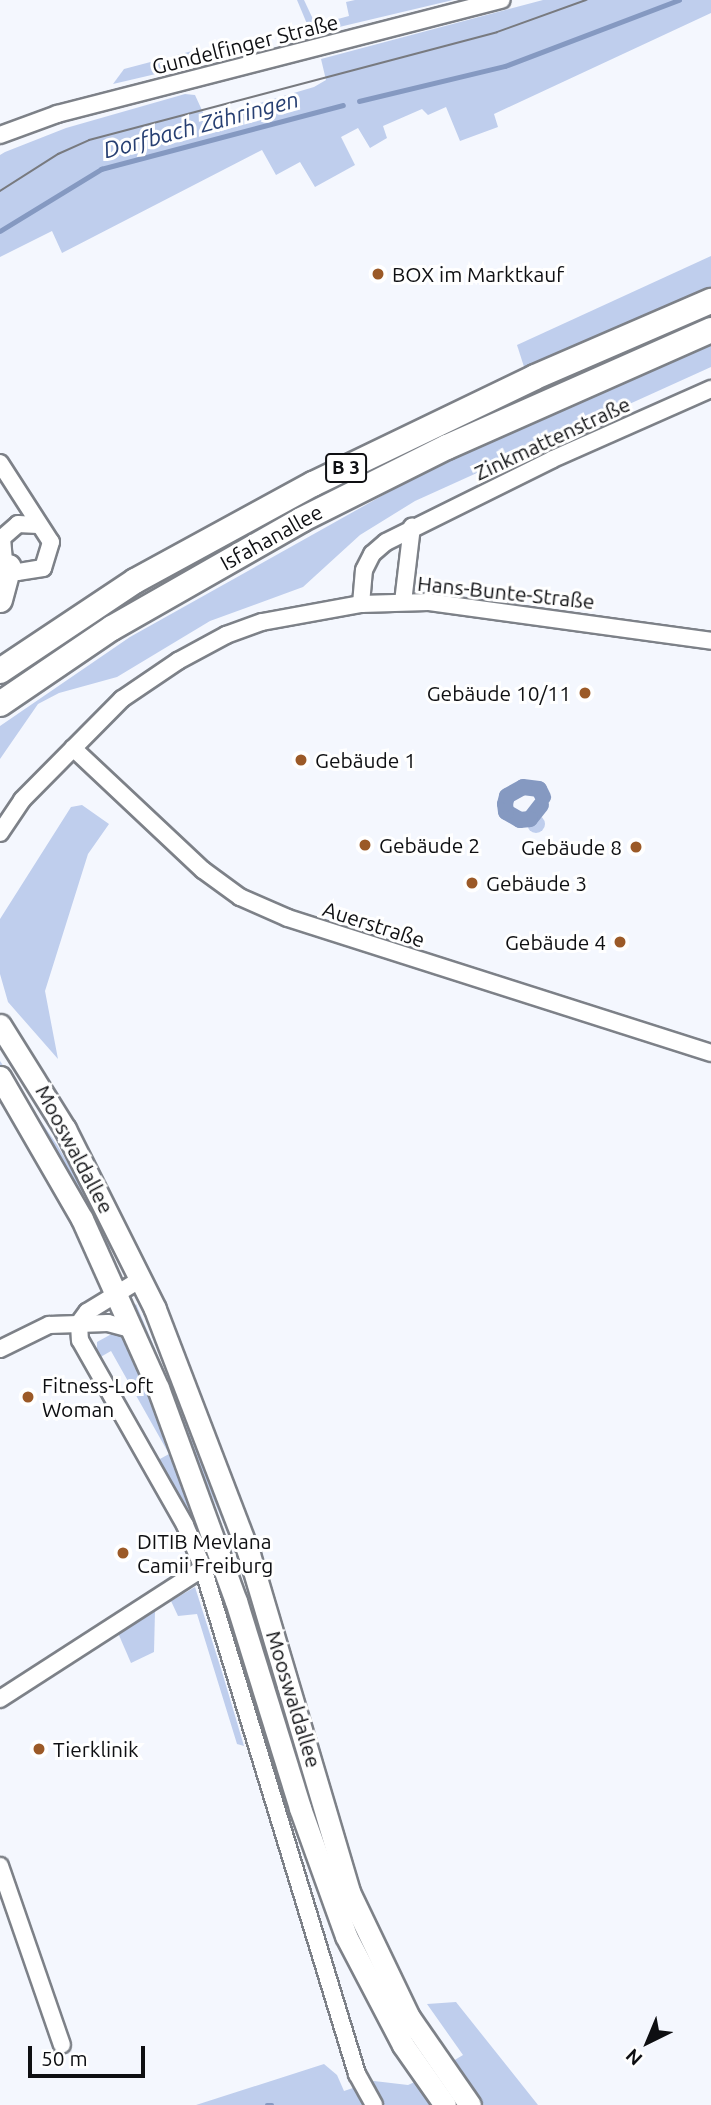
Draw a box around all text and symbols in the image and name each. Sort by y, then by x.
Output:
street label: Gundelfinger Straße [149,9,341,79]
water label: Dorfbach Zähringen [100,86,302,164]
place label: BOX im Marktkauf [392,261,564,287]
marker: BOX im Marktkauf [370,266,386,282]
street label: Zinkmattenstraße [470,391,634,485]
road number: B 3 [325,453,367,484]
street label: Isfahanallee [215,499,327,575]
street label: Hans-Bunte-Straße [416,570,596,614]
place label: Gebäude 10/11 [427,680,571,706]
marker: Gebäude 10/11 [577,685,593,701]
place label: Gebäude 1 [315,747,416,773]
marker: Gebäude 1 [293,752,309,768]
place label: Gebäude 2 [379,832,480,858]
place label: Gebäude 8 [521,834,622,860]
marker: Gebäude 2 [357,837,373,853]
marker: Gebäude 8 [628,839,644,855]
place label: Gebäude 3 [486,870,587,896]
marker: Gebäude 3 [464,875,480,891]
street label: Auerstraße [320,896,428,952]
place label: Gebäude 4 [505,929,606,955]
marker: Gebäude 4 [612,934,628,950]
street label: Mooswaldallee [31,1080,119,1218]
place label: Fitness-Loft Woman [42,1372,154,1422]
marker: Fitness-Loft Woman [20,1389,36,1405]
place label: DITIB Mevlana Camii Freiburg [137,1528,273,1578]
marker: DITIB Mevlana Camii Freiburg [115,1545,131,1561]
street label: Mooswaldallee [261,1628,327,1770]
place label: Tierklinik [53,1736,139,1762]
marker: Tierklinik [31,1741,47,1757]
north arrow [613,2007,683,2077]
scale bar [32,2032,149,2076]
text: N [621,2044,646,2070]
text: 50 m [41,2046,88,2070]

